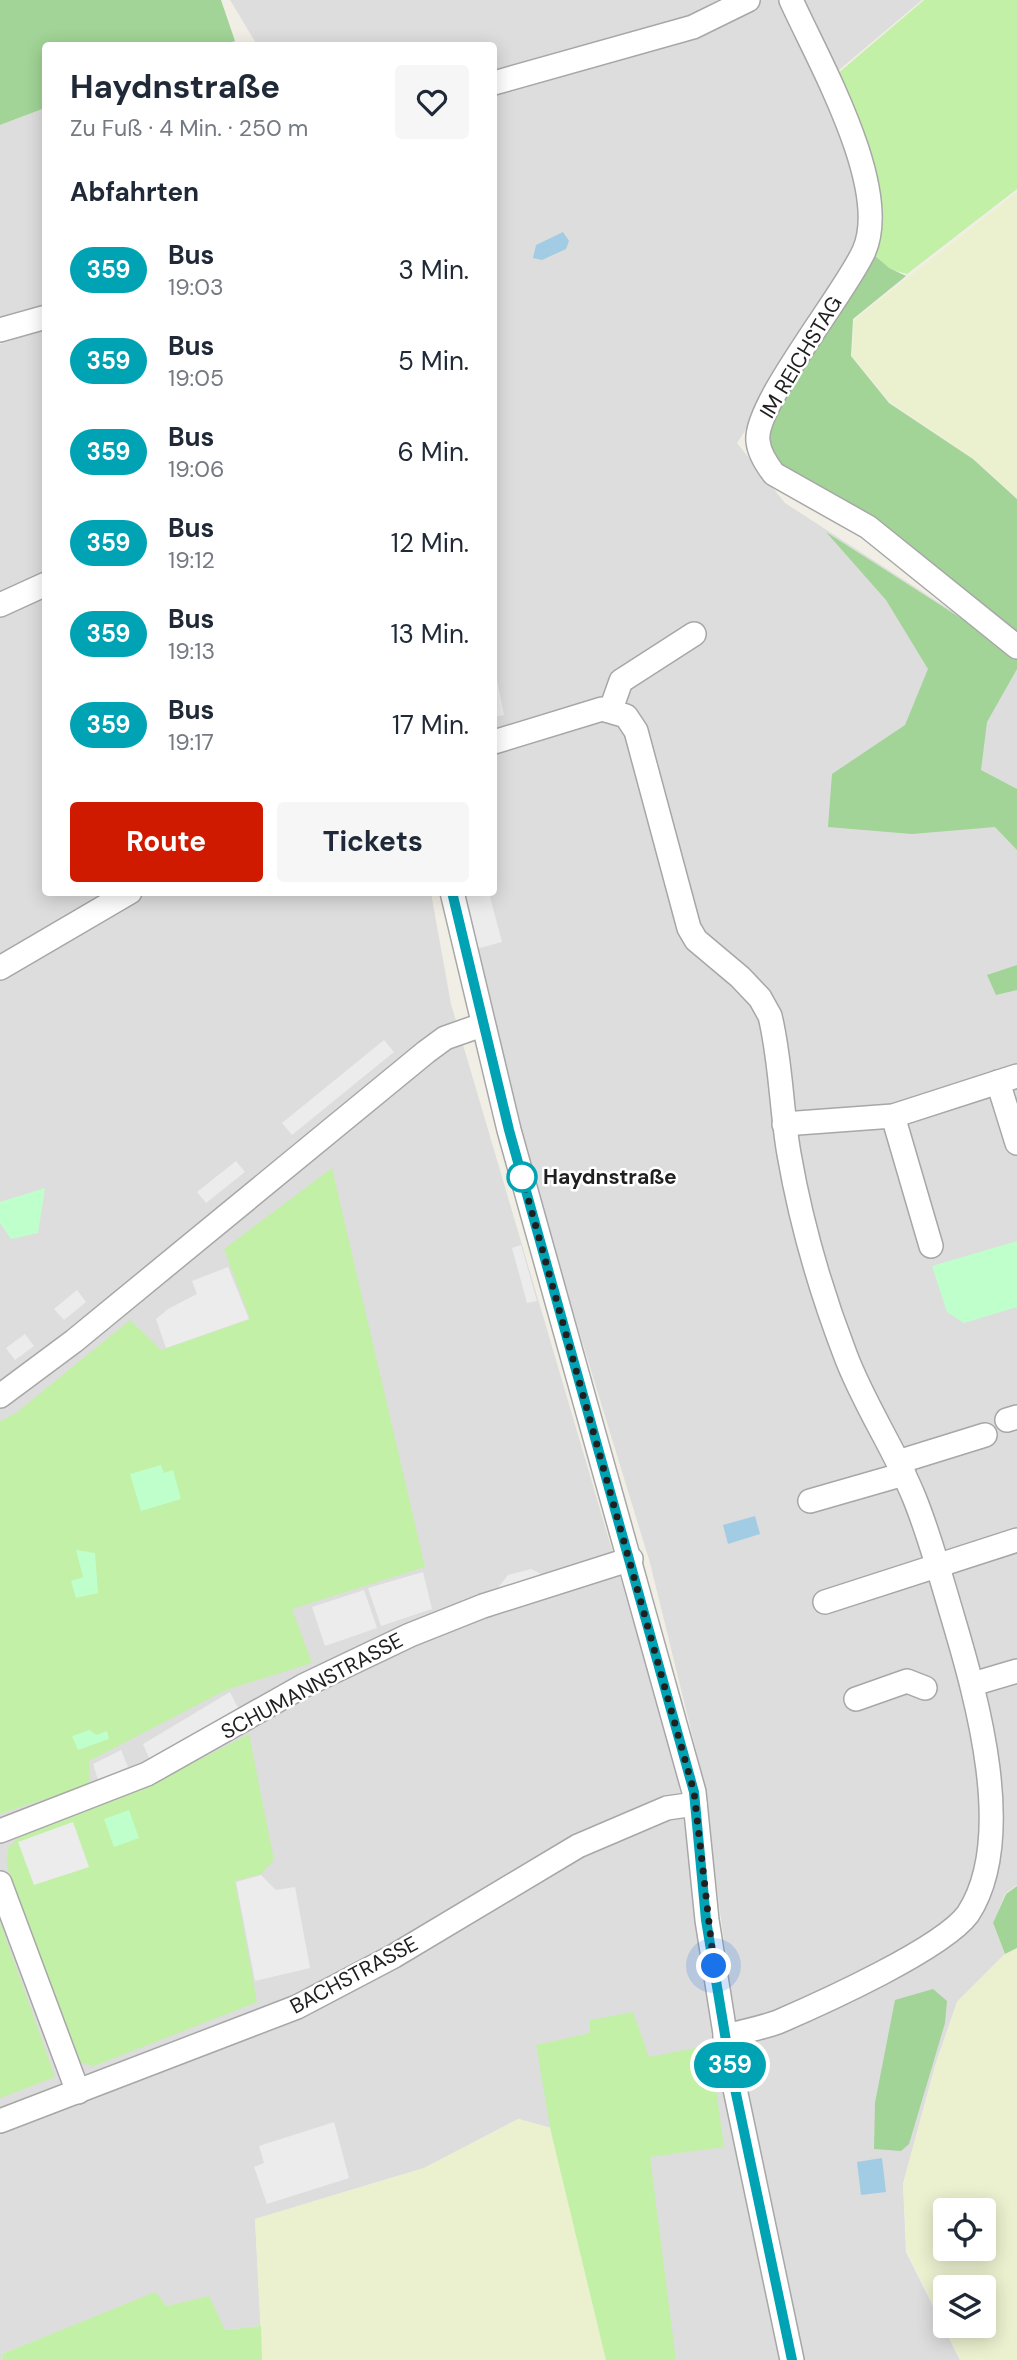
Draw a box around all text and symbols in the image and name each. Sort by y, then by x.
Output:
text: Haydnstraße [70,65,280,108]
button: heart [395,65,469,139]
text: Zu Fuß · 4 Min. · 250 m [70,113,308,143]
text: Abfahrten [70,175,199,209]
text: Bus [168,238,214,272]
text: 3 Min. [399,253,469,287]
text: 359 [86,254,131,285]
text: 19:03 [168,272,224,302]
street label: IM REICHSTAG [754,291,848,423]
text: Bus [168,329,214,363]
text: 5 Min. [398,344,469,378]
text: 359 [86,345,131,376]
text: 19:05 [168,363,224,393]
text: Bus [168,420,214,454]
text: 6 Min. [398,435,469,469]
text: 359 [86,436,131,467]
text: 19:06 [168,454,224,484]
text: Bus [168,511,214,545]
text: 12 Min. [391,526,469,560]
text: 359 [86,527,131,558]
text: 19:12 [168,545,215,575]
text: Bus [168,602,214,636]
text: 13 Min. [390,617,469,651]
text: 359 [86,618,131,649]
text: 19:13 [168,636,215,666]
text: Bus [168,693,214,727]
text: 17 Min. [392,708,469,742]
text: 359 [86,709,131,740]
text: 19:17 [168,727,214,757]
button: Route [70,802,263,882]
button: Tickets [277,802,469,882]
marker: Haydnstraße [507,1162,537,1192]
place label: Haydnstraße [543,1163,677,1191]
street label: SCHUMANNSTRASSE [216,1626,408,1746]
street label: BACHSTRASSE [285,1930,423,2020]
your location [696,1948,731,1983]
line badge: 359 [690,2042,770,2088]
text: 359 [708,2049,752,2080]
map controls [933,2198,996,2338]
button: locate [933,2198,996,2261]
button: layers [933,2275,996,2338]

